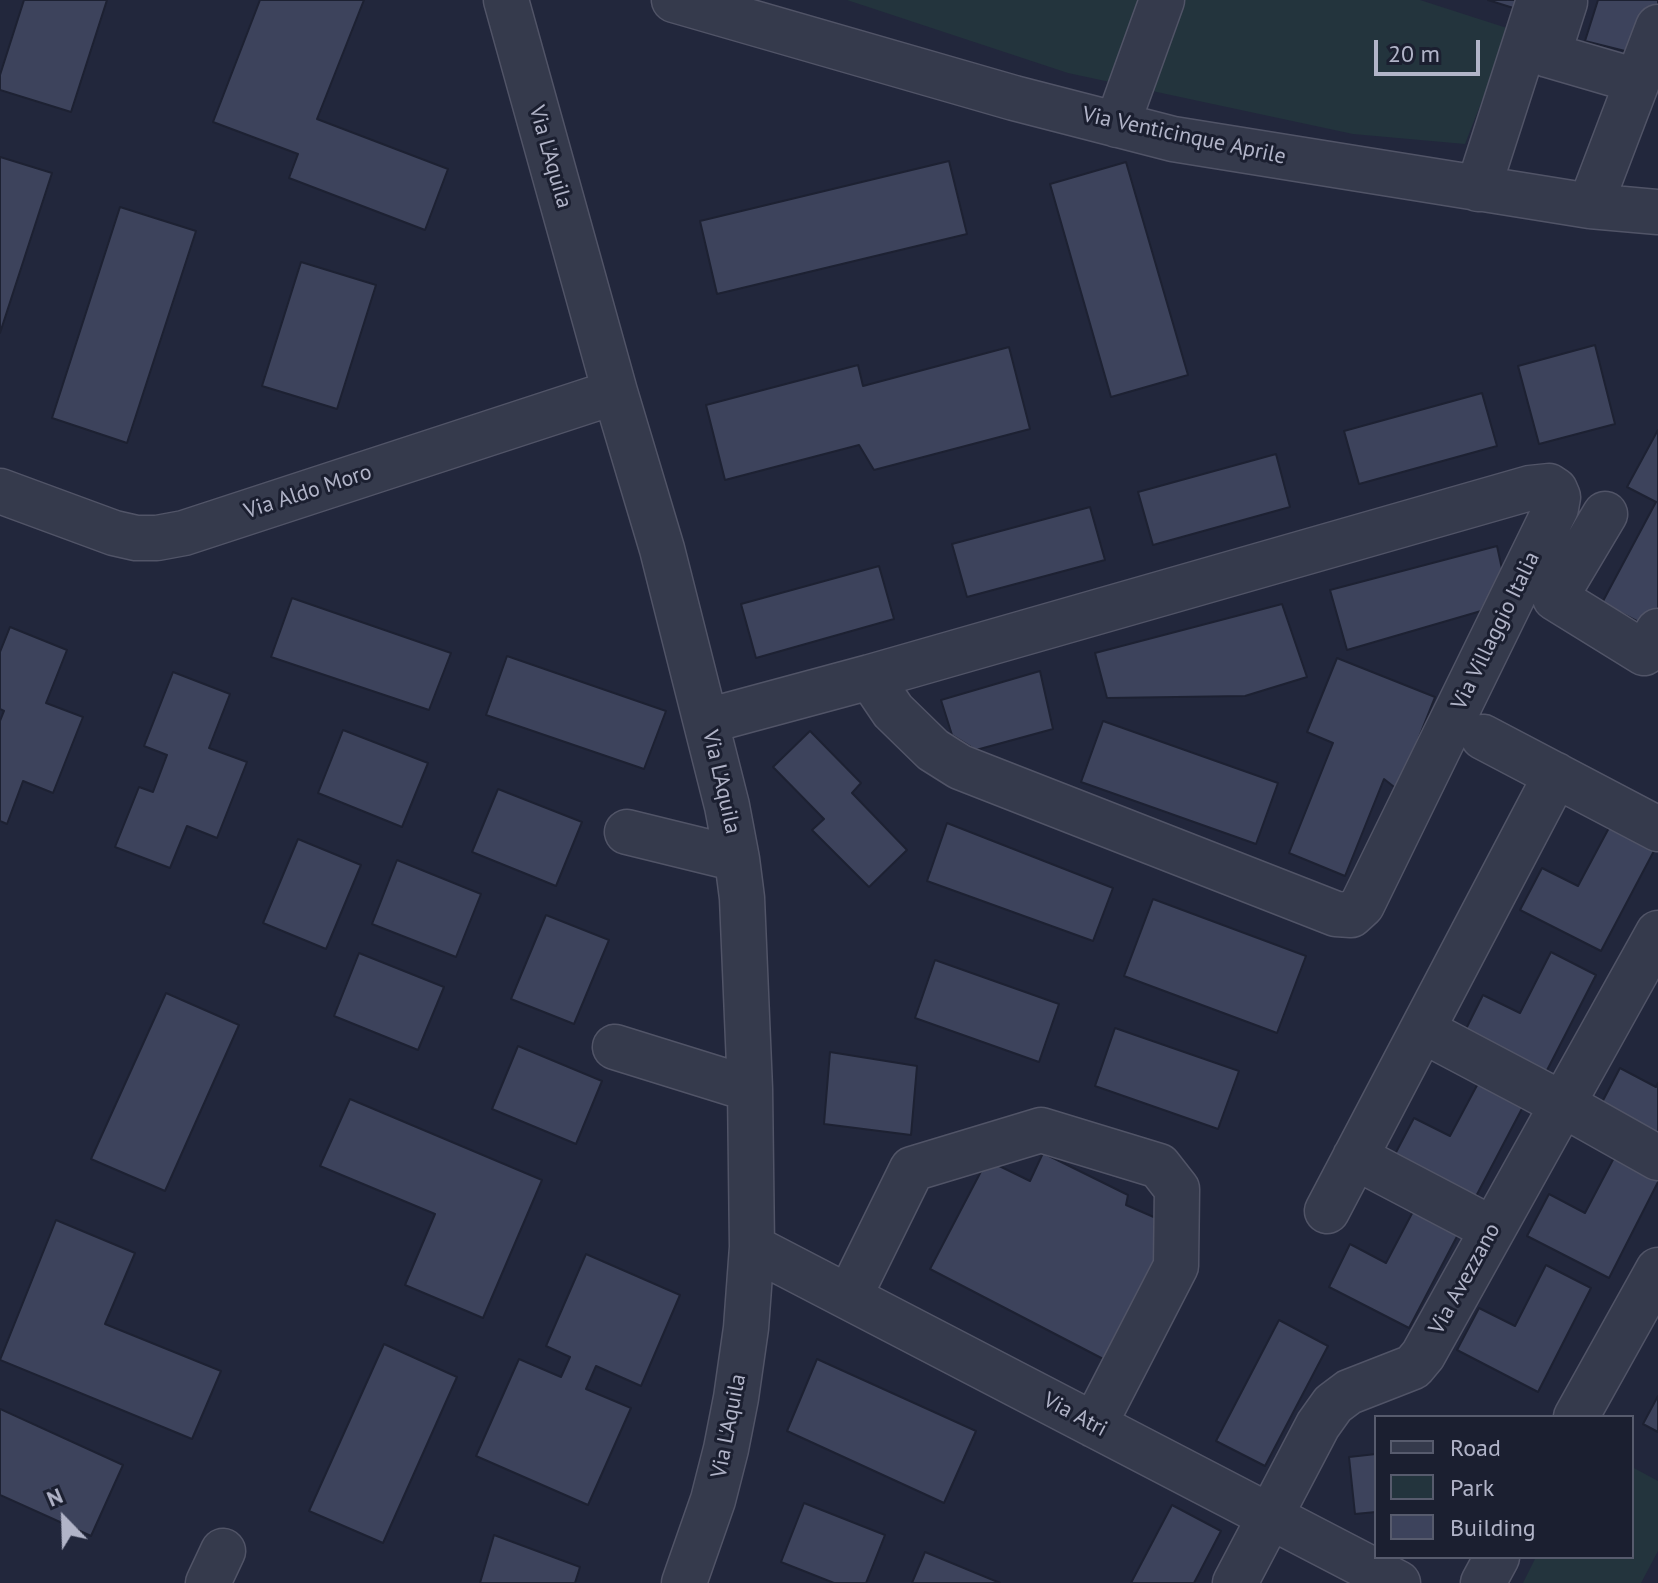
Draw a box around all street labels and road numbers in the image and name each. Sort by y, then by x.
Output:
street label: Via Venticinque Aprile [1080,102,1288,170]
street label: Via L'Aquila [523,103,577,211]
street label: Via Aldo Moro [241,459,375,525]
street label: Via Villaggio Italia [1446,548,1546,714]
street label: Via L'Aquila [696,728,746,836]
street label: Via Avezzano [1424,1219,1506,1339]
street label: Via L'Aquila [706,1372,752,1480]
street label: Via Atri [1039,1387,1111,1443]

